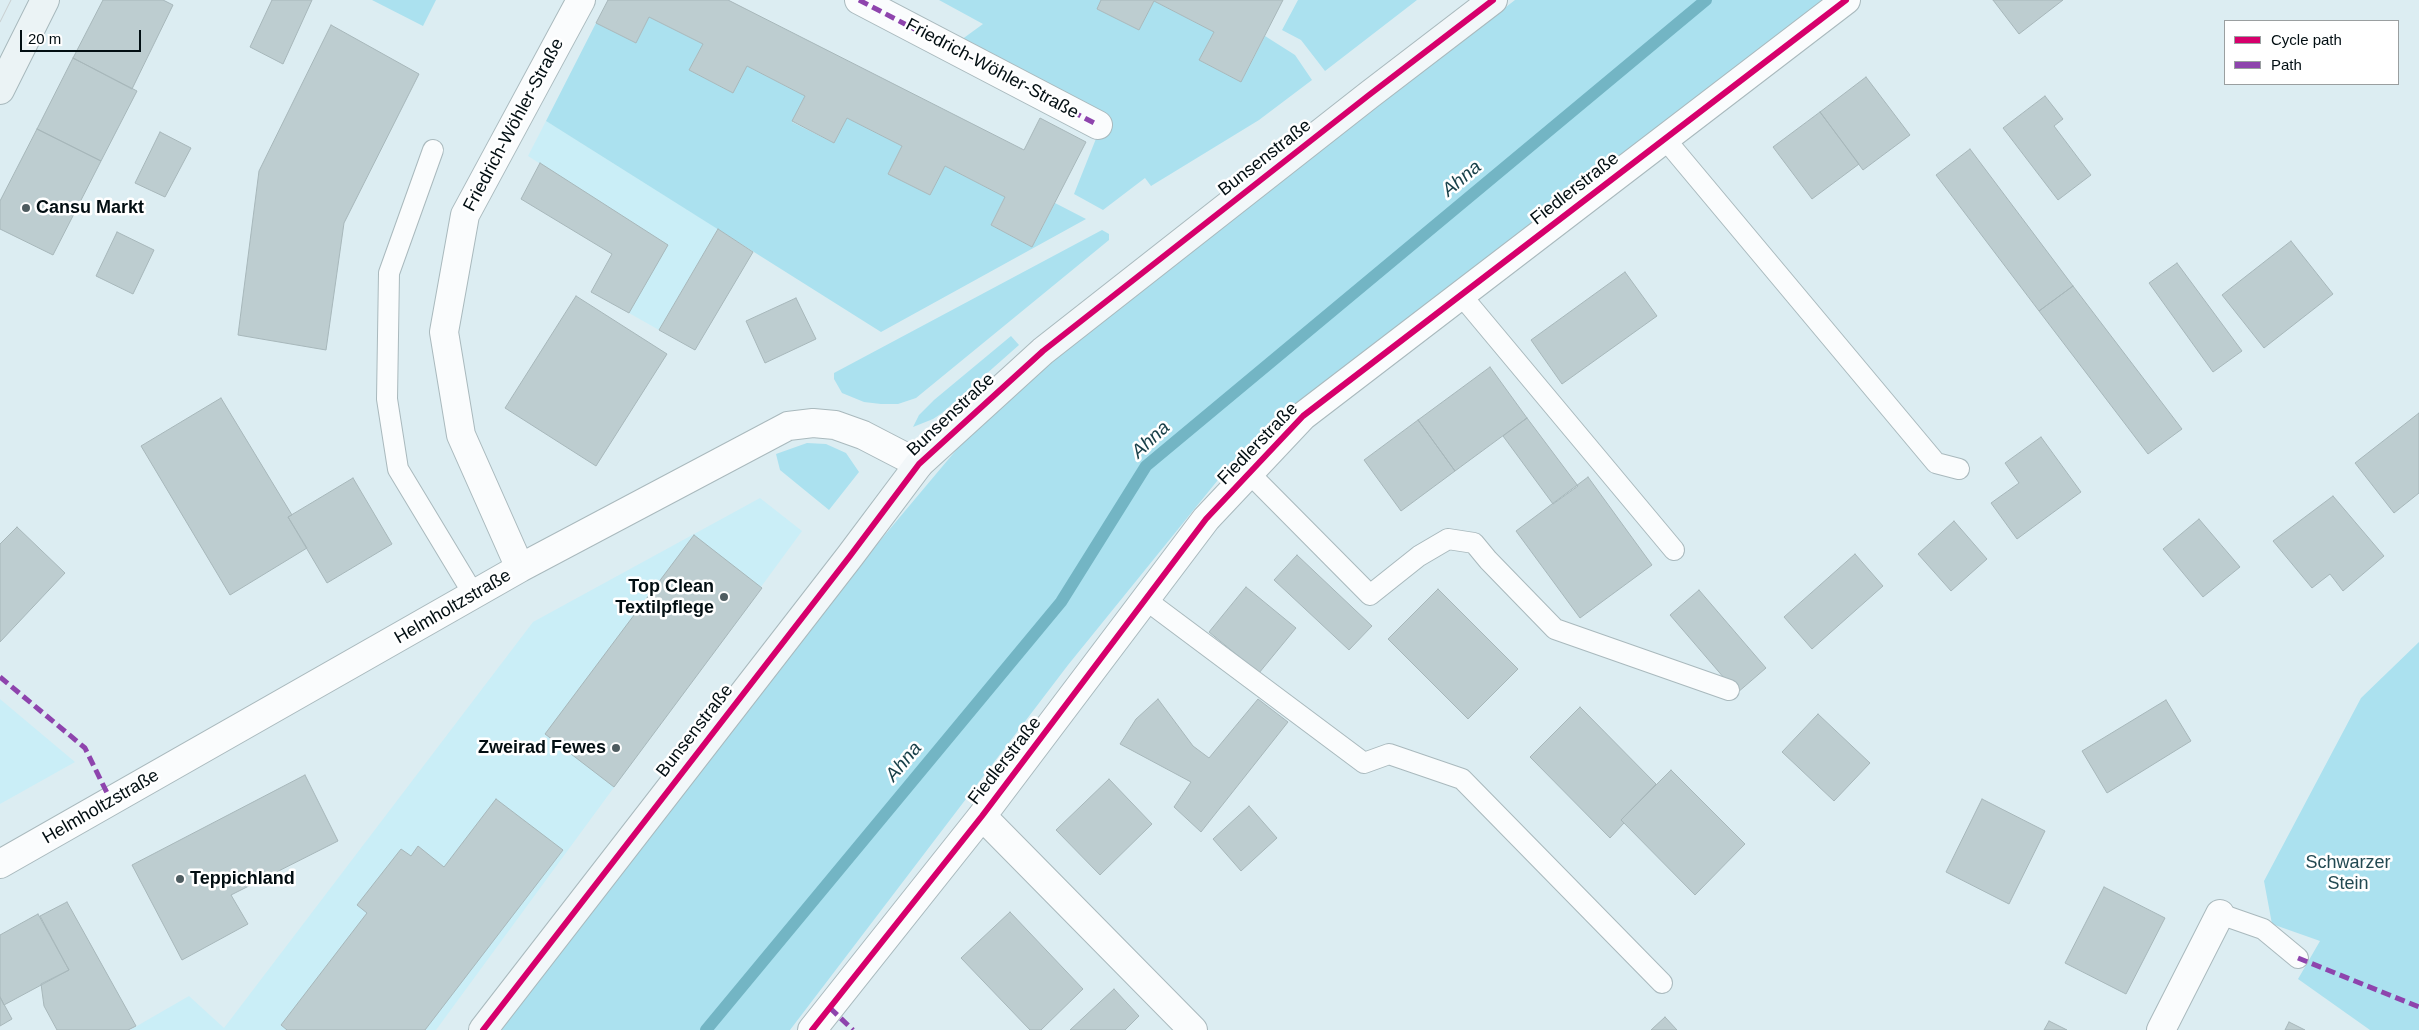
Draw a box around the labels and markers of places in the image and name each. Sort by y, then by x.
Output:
place label: Cansu Markt [36,197,144,219]
marker: Cansu Markt [20,202,32,214]
place label: Top Clean Textilpflege [615,576,714,618]
marker: Top Clean Textilpflege [718,591,730,603]
place label: Zweirad Fewes [478,737,606,759]
marker: Zweirad Fewes [610,742,622,754]
place label: Teppichland [190,868,295,890]
marker: Teppichland [174,873,186,885]

